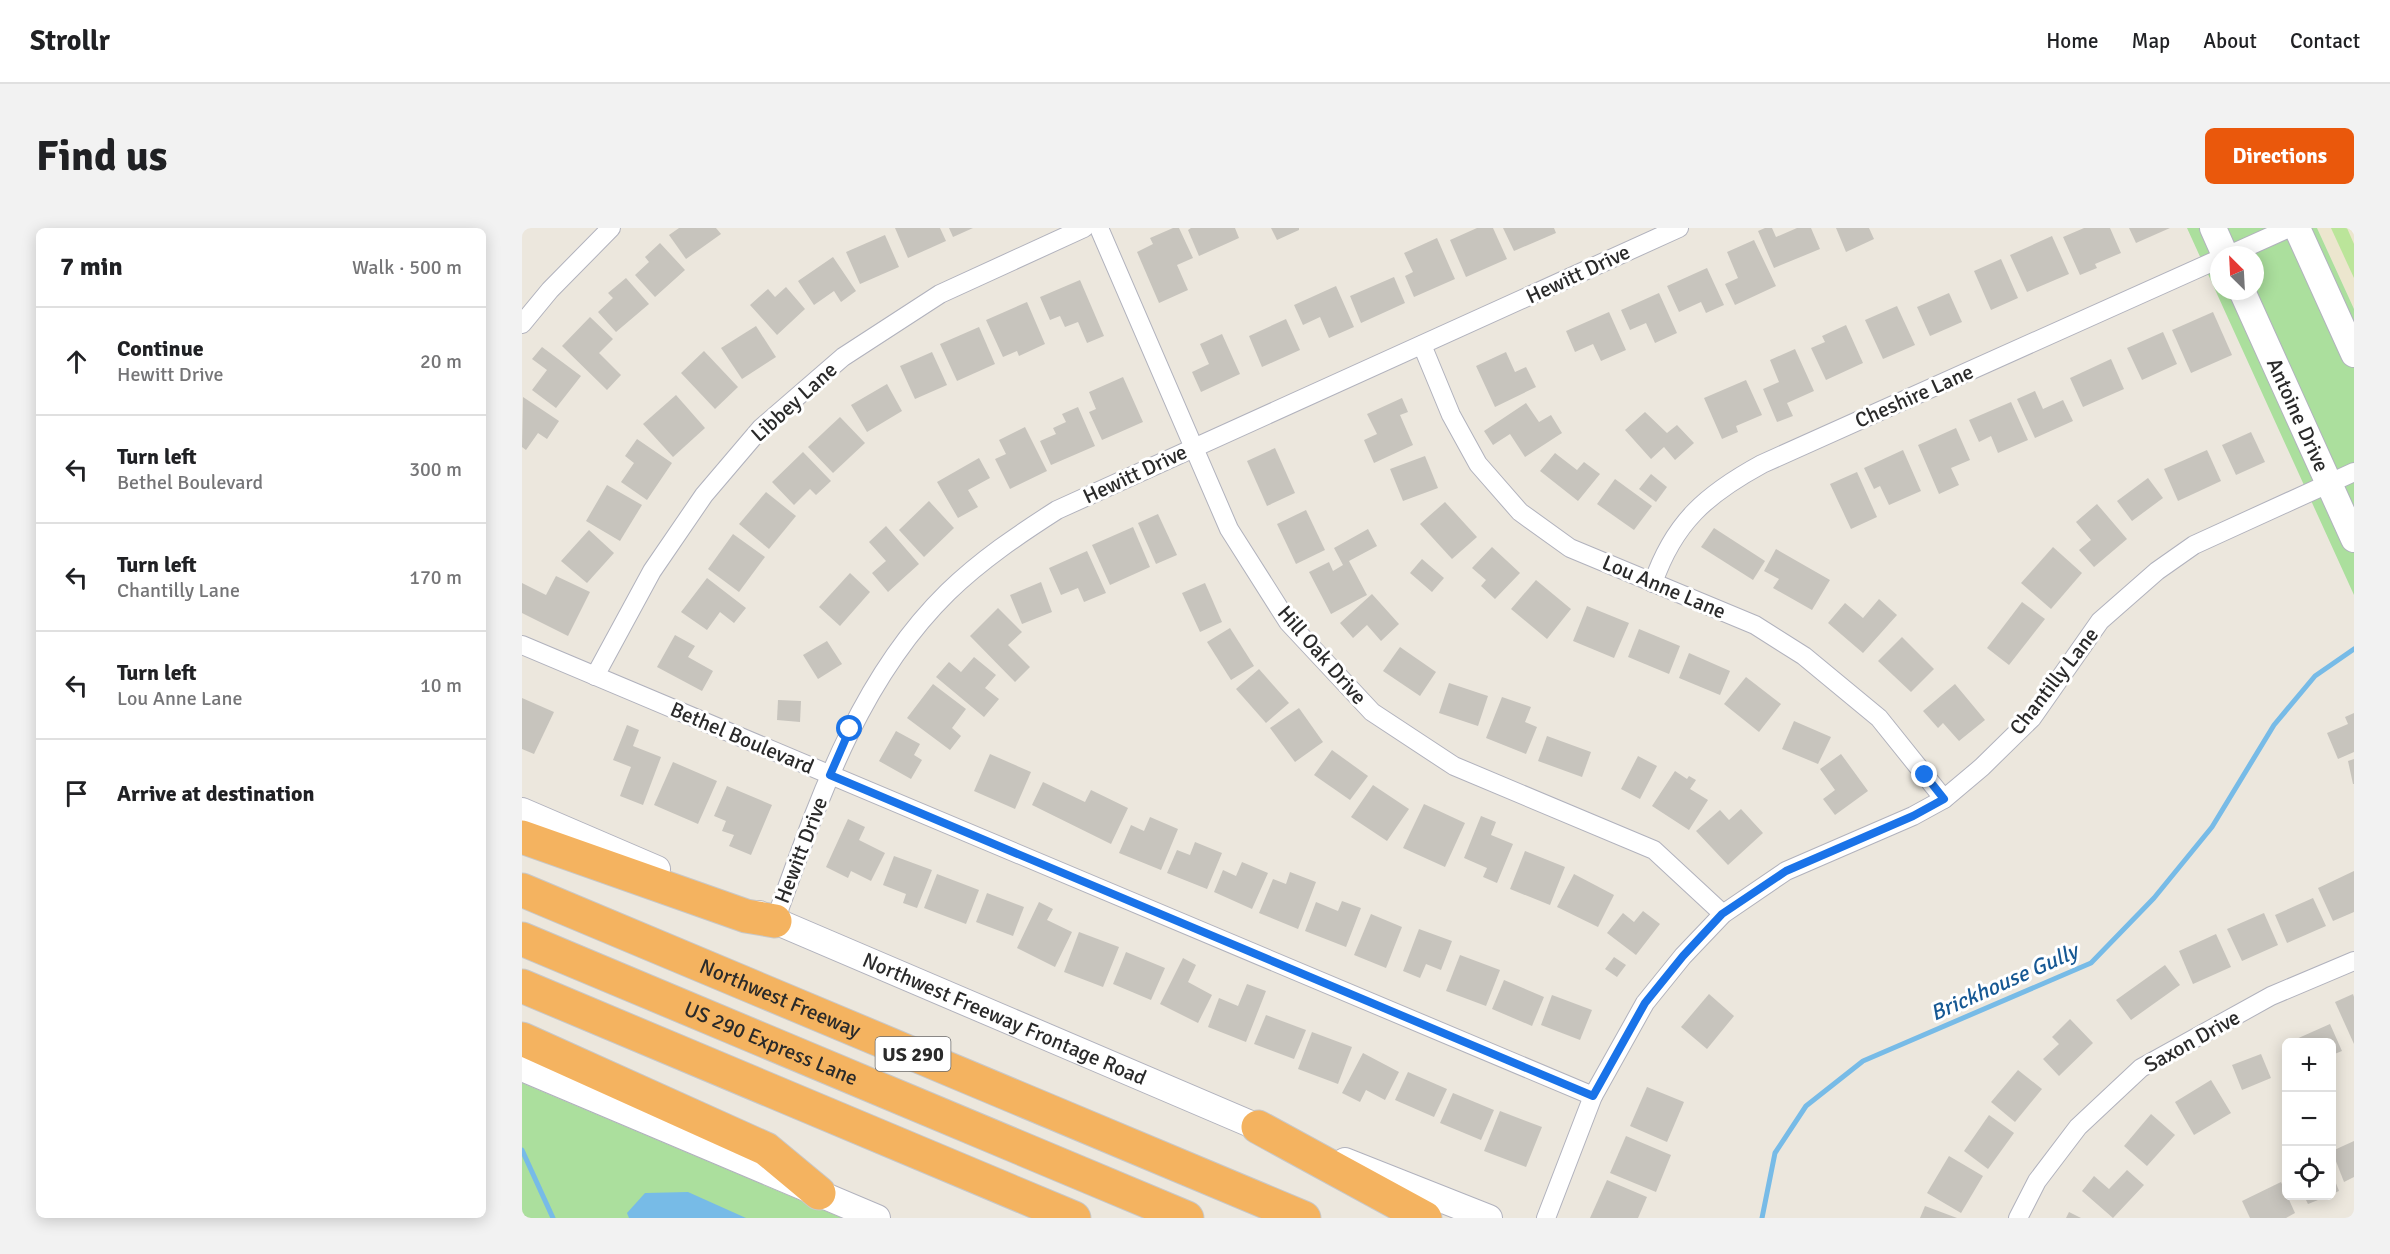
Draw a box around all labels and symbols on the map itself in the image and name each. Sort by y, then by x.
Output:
street label: Hewitt Drive [1522,239,1634,309]
north arrow [2210,246,2264,300]
street label: Antoine Drive [2261,354,2335,476]
street label: Libbey Lane [746,357,842,447]
street label: Cheshire Lane [1851,358,1977,434]
street label: Hewitt Drive [1079,439,1191,509]
street label: Lou Anne Lane [1598,549,1730,625]
street label: Hill Oak Drive [1272,600,1372,710]
street label: Chantilly Lane [2004,622,2104,740]
street label: Bethel Boulevard [666,696,818,780]
route start [836,715,862,741]
route end [1911,761,1937,787]
street label: Hewitt Drive [769,793,833,907]
water label: Brickhouse Gully [1926,936,2084,1027]
street label: Northwest Freeway Frontage Road [859,947,1150,1091]
street label: Northwest Freeway [696,953,865,1044]
street label: US 290 Express Lane [680,995,862,1091]
street label: Saxon Drive [2140,1004,2244,1078]
road number: US 290 [876,1037,950,1071]

